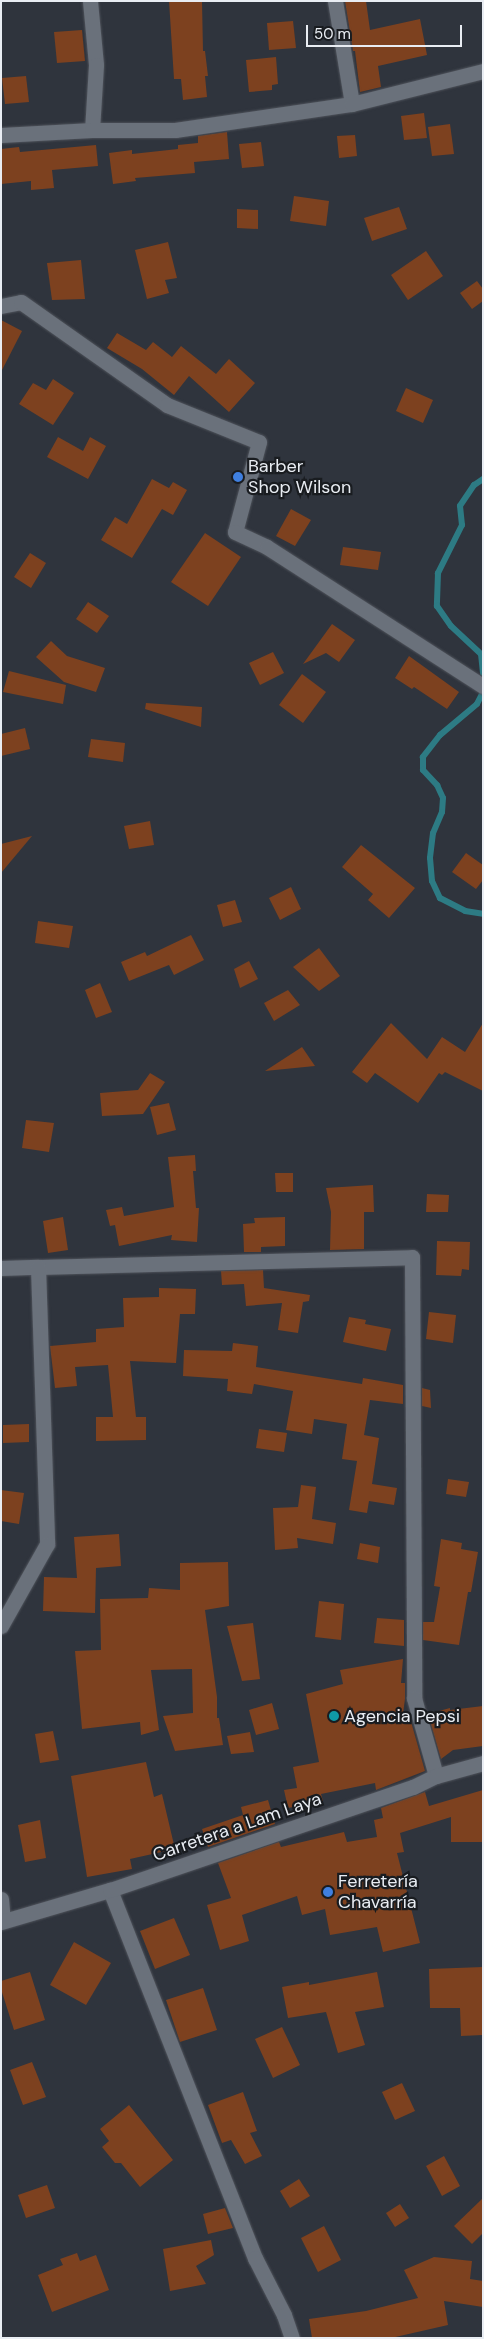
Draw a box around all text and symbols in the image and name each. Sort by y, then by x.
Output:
scale bar [309,15,465,47]
text: 50 m [314,24,351,44]
place label: Barber Shop Wilson [248,456,351,498]
marker: Barber Shop Wilson [232,471,244,483]
place label: Agencia Pepsi [344,1705,460,1727]
marker: Agencia Pepsi [328,1710,340,1722]
street label: Carretera a Lam Laya [150,1788,324,1866]
place label: Ferretería Chavarría [338,1871,418,1914]
marker: Ferretería Chavarría [322,1886,334,1898]

